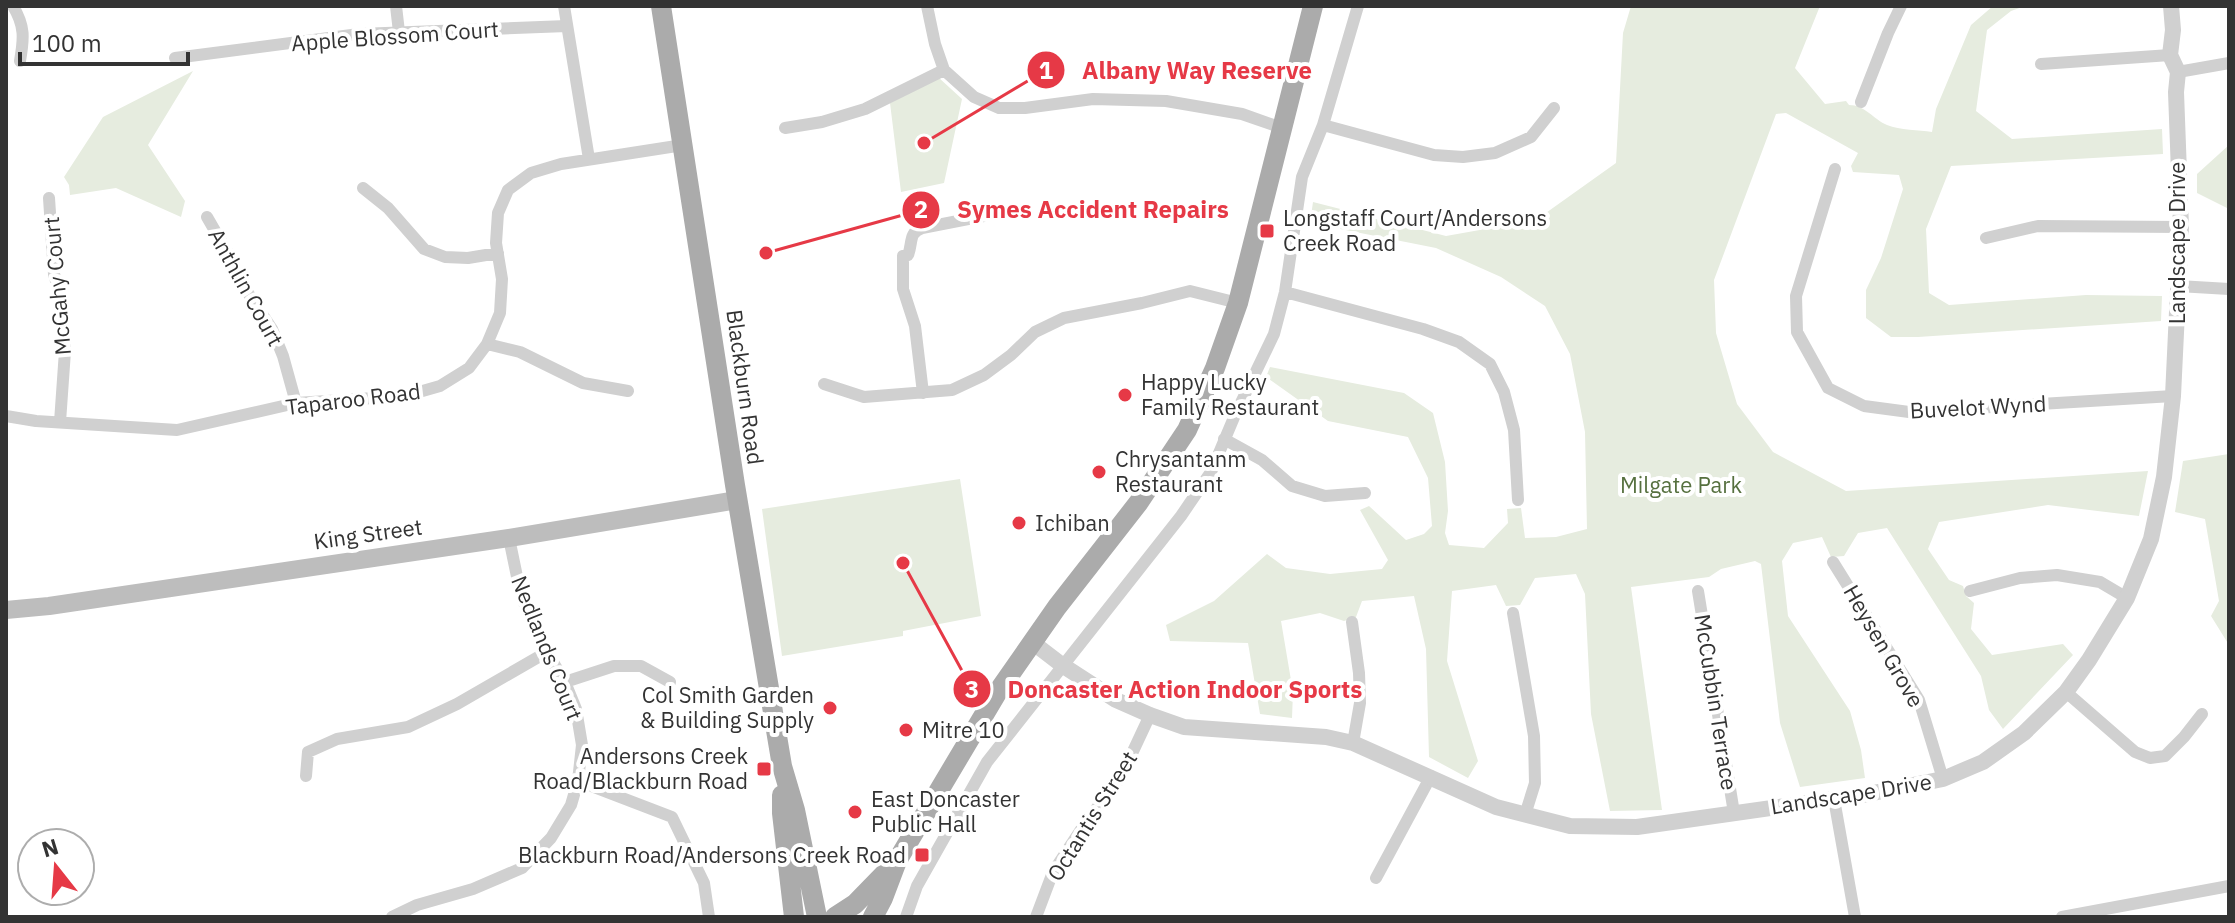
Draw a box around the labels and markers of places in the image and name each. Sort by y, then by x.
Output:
callout: Albany Way Reserve [1026,46,1328,94]
callout: Symes Accident Repairs [901,186,1245,234]
place label: Longstaff Court/Andersons Creek Road [1283,203,1547,257]
marker: Longstaff Court/Andersons Creek Road [1258,222,1276,240]
place label: Happy Lucky Family Restaurant [1141,367,1319,421]
marker: Happy Lucky Family Restaurant [1116,386,1134,404]
place label: Chrysantanm Restaurant [1115,444,1246,498]
marker: Chrysantanm Restaurant [1090,463,1108,481]
place label: Ichiban [1035,508,1110,537]
marker: Ichiban [1010,514,1028,532]
callout: Doncaster Action Indoor Sports [952,665,1379,713]
place label: Col Smith Garden & Building Supply [640,680,814,734]
marker: Col Smith Garden & Building Supply [821,699,839,717]
place label: Mitre 10 [922,715,1005,744]
marker: Mitre 10 [897,721,915,739]
place label: Andersons Creek Road/Blackburn Road [533,741,748,795]
marker: Andersons Creek Road/Blackburn Road [755,760,773,778]
place label: East Doncaster Public Hall [871,784,1020,838]
marker: East Doncaster Public Hall [846,803,864,821]
place label: Blackburn Road/Andersons Creek Road [518,840,906,869]
marker: Blackburn Road/Andersons Creek Road [913,846,931,864]

